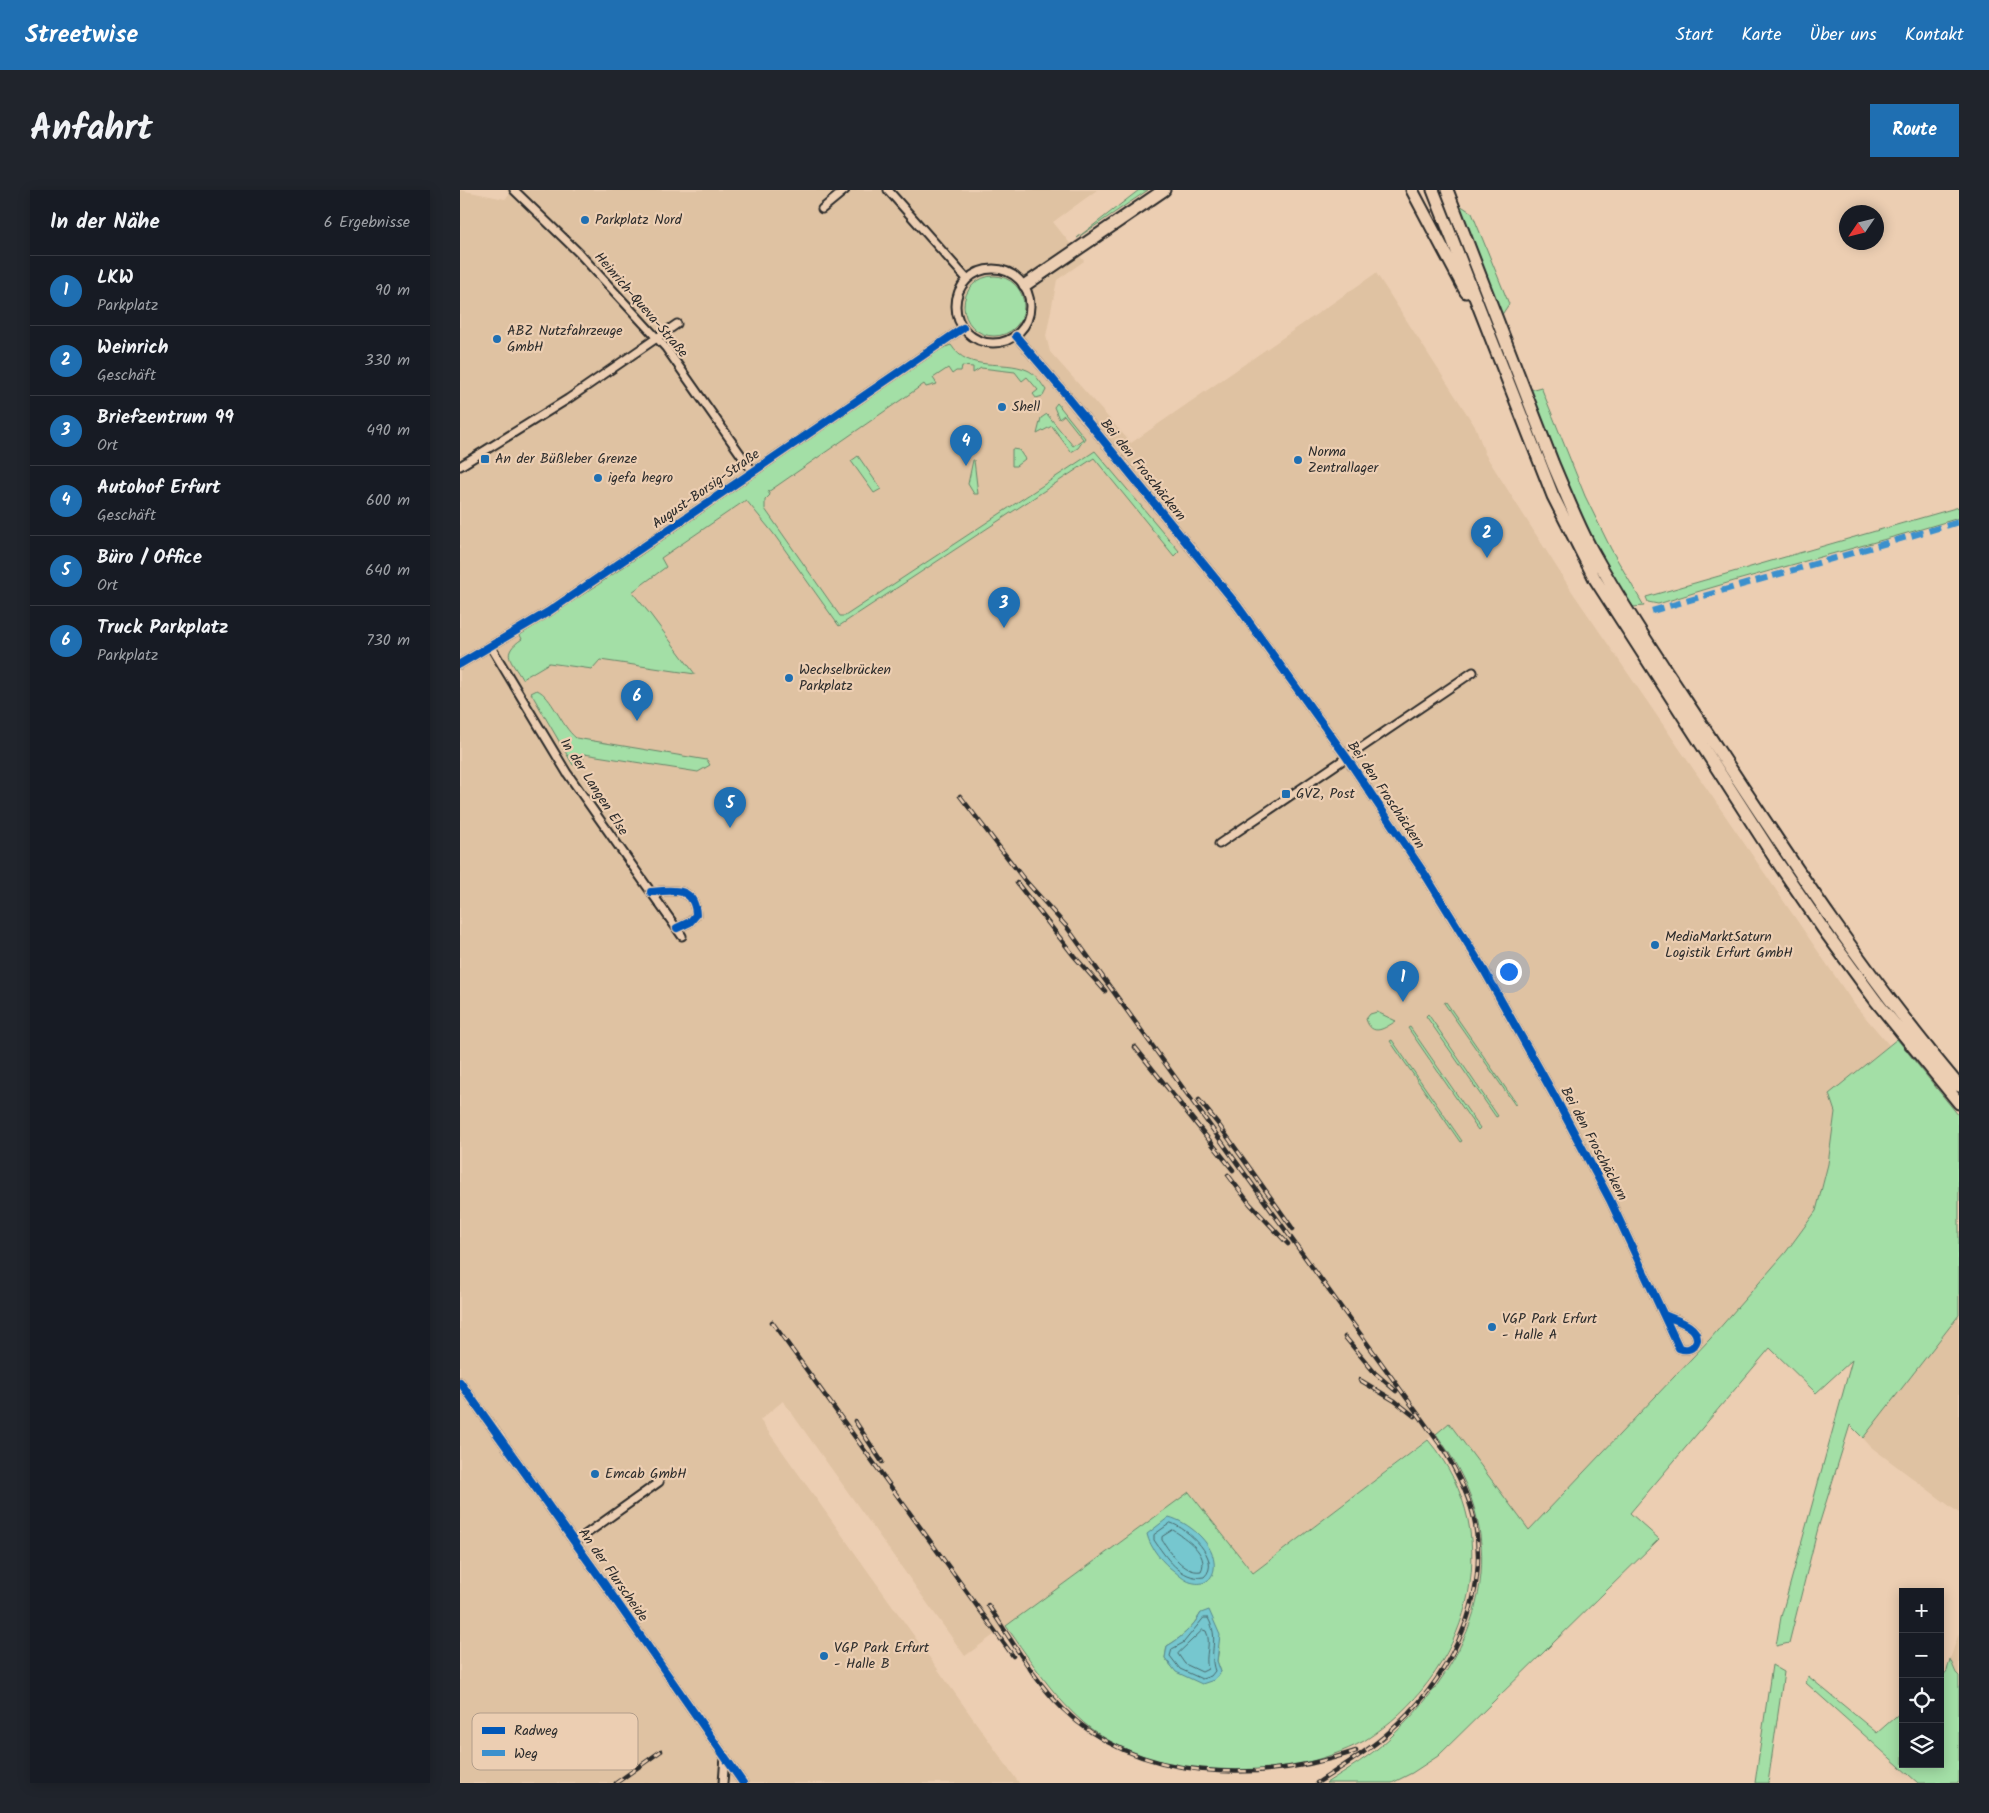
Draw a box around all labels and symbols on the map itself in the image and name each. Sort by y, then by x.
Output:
north arrow [1839,205,1884,250]
place label: Parkplatz Nord [595,209,683,231]
marker: Parkplatz Nord [579,214,591,226]
street label: Heinrich-Queva-Straße [589,247,694,363]
place label: ABZ Nutzfahrzeuge GmbH [507,320,623,358]
marker: ABZ Nutzfahrzeuge GmbH [491,333,503,345]
place label: Shell [1012,396,1041,418]
marker: Shell [996,401,1008,413]
street label: Bei den Froschäckern [1095,414,1191,526]
pin: 4 [950,425,982,466]
place label: Norma Zentrallager [1308,441,1379,479]
street label: August-Borsig-Straße [648,443,765,535]
place label: An der Büßleber Grenze [495,448,638,470]
marker: An der Büßleber Grenze [479,453,491,465]
marker: Norma Zentrallager [1292,454,1304,466]
place label: igefa hegro [608,467,673,489]
marker: igefa hegro [592,472,604,484]
pin: 2 [1471,517,1503,558]
pin: 3 [988,587,1020,628]
place label: Wechselbrücken Parkplatz [799,659,891,697]
marker: Wechselbrücken Parkplatz [783,672,795,684]
pin: 6 [621,680,653,721]
street label: In der Langen Else [554,734,634,841]
street label: Bei den Froschäckern [1342,736,1430,854]
place label: GVZ, Post [1296,783,1355,805]
pin: 5 [714,787,746,828]
marker: GVZ, Post [1280,788,1292,800]
place label: MediaMarktSaturn Logistik Erfurt GmbH [1665,926,1793,964]
marker: MediaMarktSaturn Logistik Erfurt GmbH [1649,939,1661,951]
your location [1496,959,1522,985]
pin: 1 [1387,961,1419,1002]
street label: Bei den Froschäckern [1555,1083,1633,1205]
place label: VGP Park Erfurt - Halle A [1502,1308,1598,1346]
marker: VGP Park Erfurt - Halle A [1486,1321,1498,1333]
place label: Emcab GmbH [605,1463,687,1485]
marker: Emcab GmbH [589,1468,601,1480]
street label: An der Flurscheide [572,1524,654,1627]
place label: VGP Park Erfurt - Halle B [834,1637,930,1675]
marker: VGP Park Erfurt - Halle B [818,1650,830,1662]
legend [472,1713,638,1770]
text: Radweg [514,1720,558,1742]
text: Weg [514,1743,538,1765]

